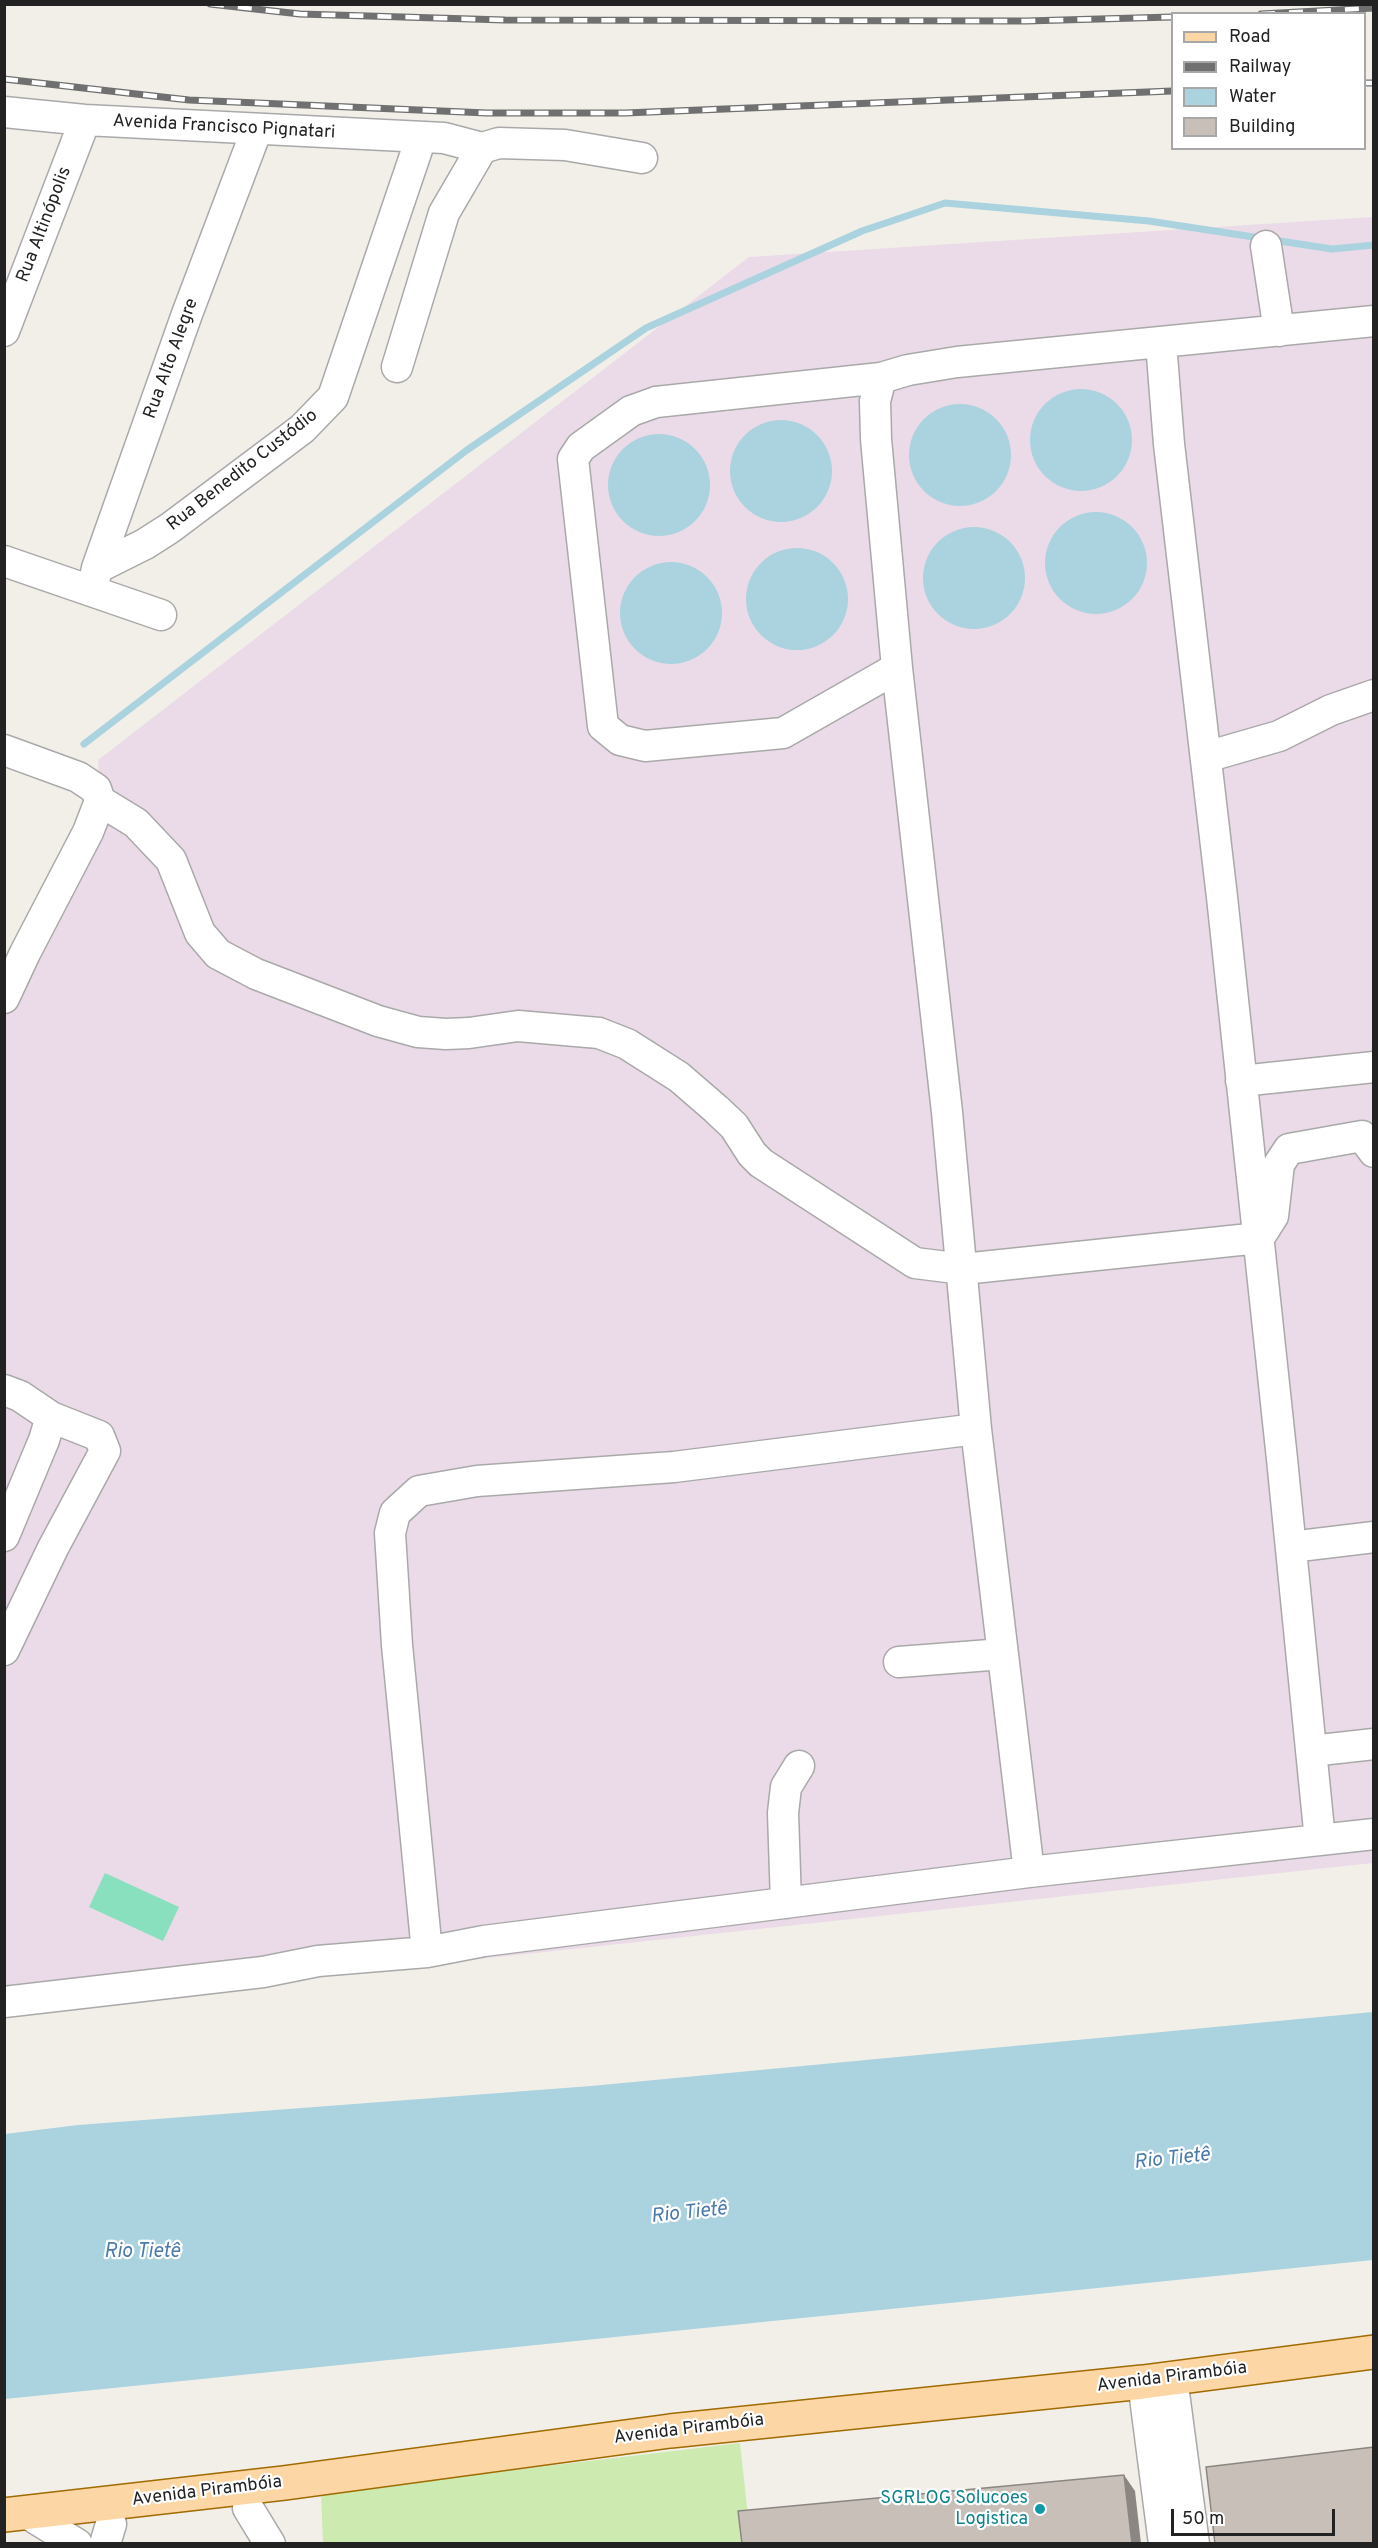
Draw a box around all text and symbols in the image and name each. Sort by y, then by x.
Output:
legend [1171,12,1366,150]
text: Road [1229,26,1271,49]
text: Railway [1229,56,1291,79]
text: Water [1229,86,1276,109]
street label: Avenida Francisco Pignatari [112,111,336,145]
text: Building [1229,116,1295,139]
street label: Rua Altinópolis [13,164,77,286]
street label: Rua Alto Alegre [140,296,204,422]
street label: Rua Benedito Custódio [163,406,323,536]
water label: Rio Tietê [1133,2144,1211,2176]
water label: Rio Tietê [650,2198,728,2230]
water label: Rio Tietê [104,2241,180,2265]
street label: Avenida Pirambóia [1096,2358,1248,2398]
street label: Avenida Pirambóia [613,2410,765,2450]
street label: Avenida Pirambóia [131,2472,283,2512]
place label: SGRLOG Solucoes Logistica [880,2488,1028,2530]
scale bar [1174,2497,1338,2535]
marker: SGRLOG Solucoes Logistica [1033,2502,1047,2516]
text: 50 m [1182,2508,1224,2531]

